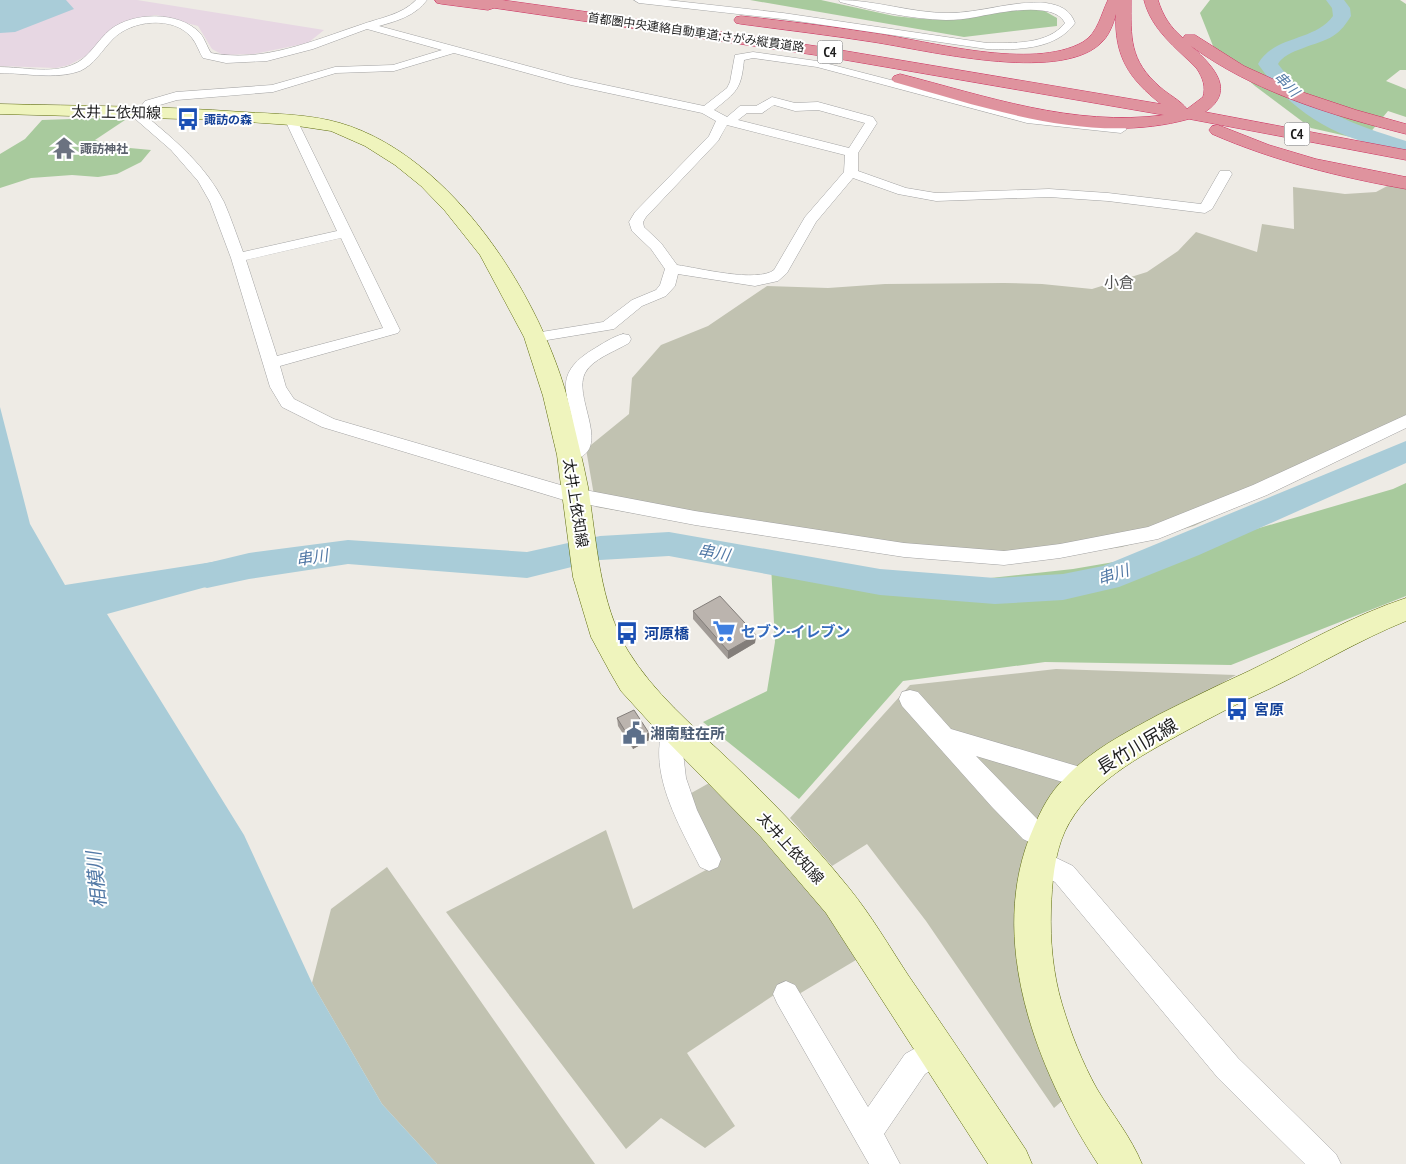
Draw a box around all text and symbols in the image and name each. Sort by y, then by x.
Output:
street label: 首都圏中央連絡自動車道;さがみ縦貫道路 [587,9,805,55]
road number: C4 [818,41,842,64]
water label: 串川 [1271,68,1305,102]
street label: 太井上依知線 [71,102,161,122]
bus stop icon: 諏訪の森 [175,106,201,132]
place label: 諏訪の森 [204,112,252,127]
road number: C4 [1284,122,1310,146]
temple icon: 諏訪神社 [51,135,77,161]
place label: 諏訪神社 [80,141,128,156]
district label: 小倉 [1104,273,1134,292]
street label: 太井上依知線 [560,457,592,549]
water label: 串川 [696,539,733,565]
water label: 串川 [295,545,331,569]
water label: 串川 [1095,559,1133,588]
supermarket icon: セブン-イレブン [711,618,737,644]
bus stop icon: 河原橋 [614,620,640,646]
place label: セブン-イレブン [741,622,850,641]
place label: 河原橋 [644,624,690,643]
bus stop icon: 宮原 [1224,696,1250,722]
place label: 宮原 [1254,700,1284,719]
street label: 長竹川尻線 [1093,713,1181,779]
public building icon: 湘南駐在所 [621,720,647,746]
place label: 湘南駐在所 [650,724,725,743]
street label: 太井上依知線 [754,808,828,888]
water label: 相模川 [81,848,111,910]

